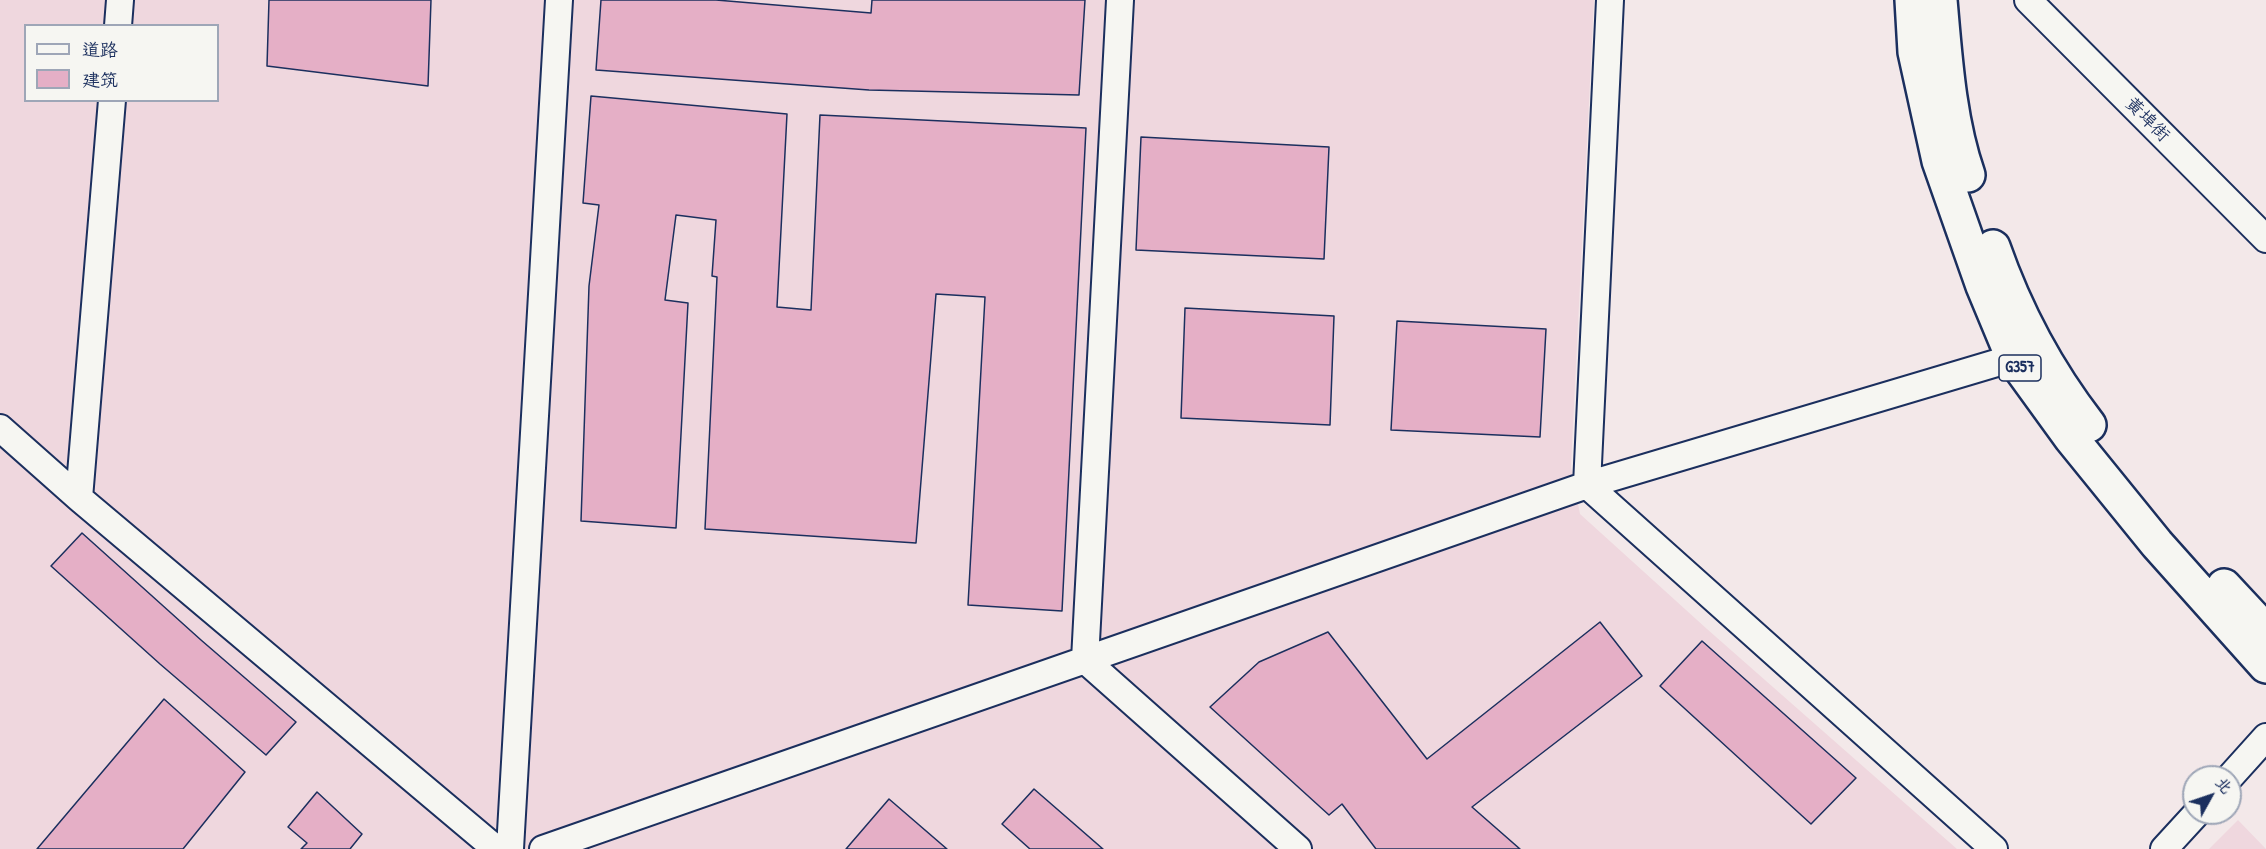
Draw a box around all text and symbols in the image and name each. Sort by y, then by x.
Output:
legend [24,24,219,102]
text: 道路 [82,37,118,62]
text: 建筑 [82,67,118,92]
street label: 黄埠街 [2120,93,2174,147]
road number: G357 [1999,355,2041,381]
north arrow [2182,765,2242,825]
text: 北 [2211,772,2238,798]

